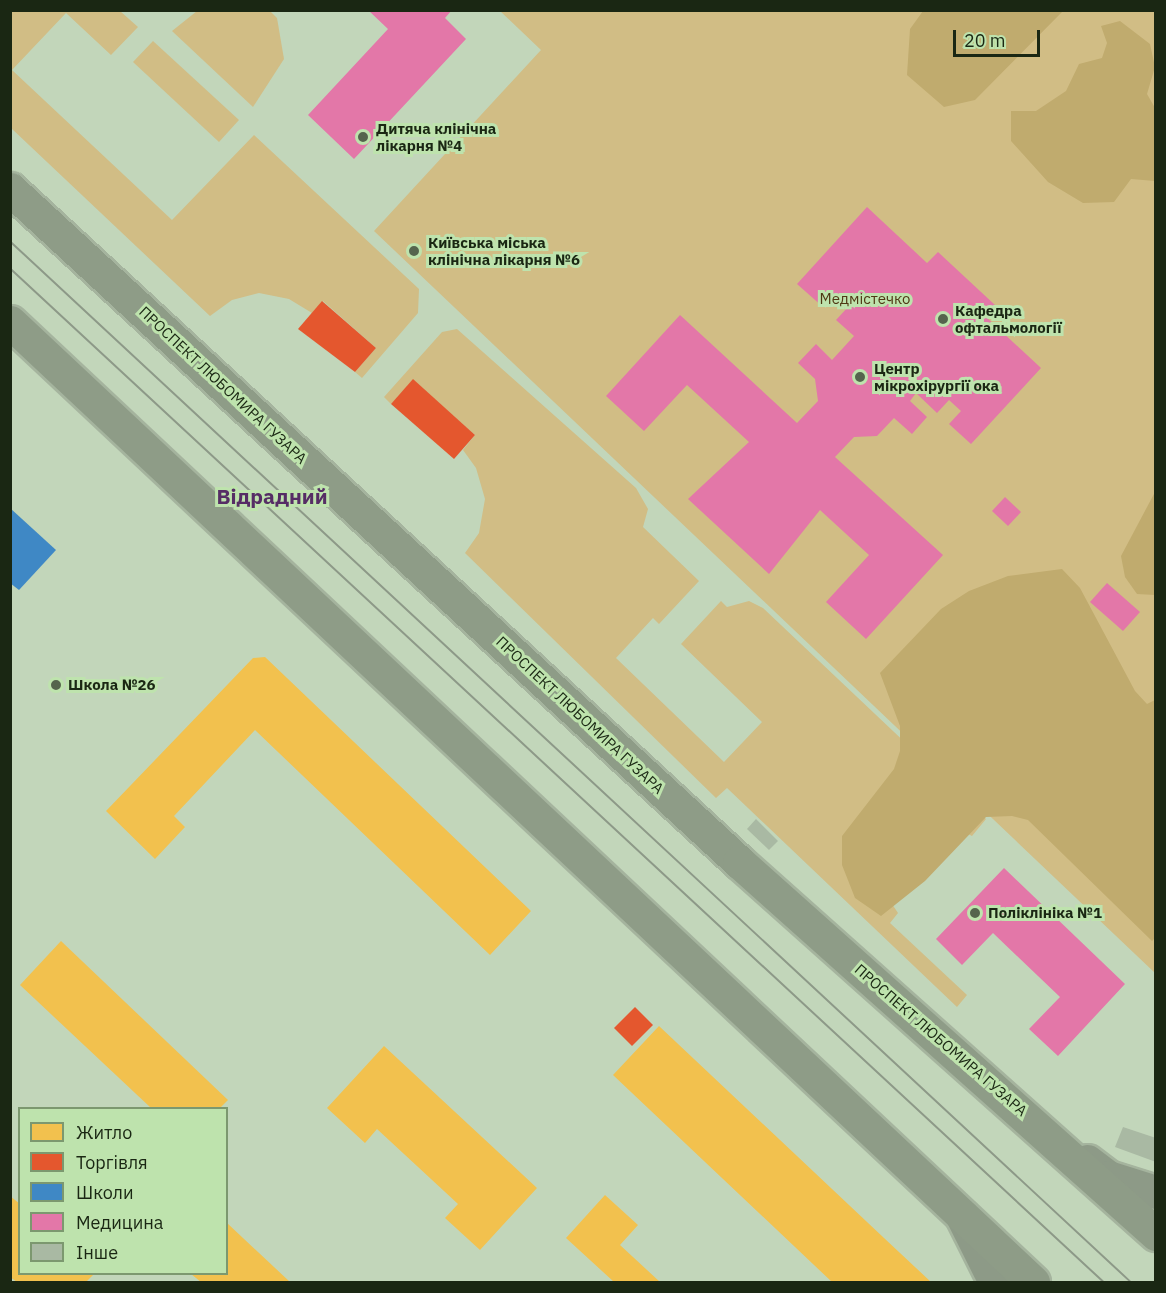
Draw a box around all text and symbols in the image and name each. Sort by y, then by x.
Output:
scale bar [956,18,1043,56]
text: 20 m [964,29,1006,52]
place label: Дитяча клінічна лікарня №4 [376,119,496,154]
marker: Дитяча клінічна лікарня №4 [354,128,372,146]
place label: Київська міська клінічна лікарня №6 [428,233,580,268]
marker: Київська міська клінічна лікарня №6 [405,242,423,260]
park label: Медмістечко [820,290,910,308]
place label: Кафедра офтальмології [955,301,1062,336]
street label: ПРОСПЕКТ ЛЮБОМИРА ГУЗАРА [136,303,310,467]
marker: Кафедра офтальмології [936,312,950,326]
place label: Центр мікрохірургії ока [874,359,999,394]
marker: Центр мікрохірургії ока [851,368,869,386]
district label: Відрадний [216,483,328,509]
street label: ПРОСПЕКТ ЛЮБОМИРА ГУЗАРА [493,633,667,797]
place label: Школа №26 [68,676,156,694]
marker: Школа №26 [49,678,63,692]
marker: Поліклініка №1 [966,904,984,922]
place label: Поліклініка №1 [988,904,1102,922]
street label: ПРОСПЕКТ ЛЮБОМИРА ГУЗАРА [851,960,1031,1120]
legend [18,1107,228,1275]
text: Житло [76,1121,132,1144]
text: Торгівля [76,1151,148,1174]
text: Школи [76,1181,134,1204]
text: Медицина [76,1211,163,1234]
text: Інше [76,1241,118,1264]

